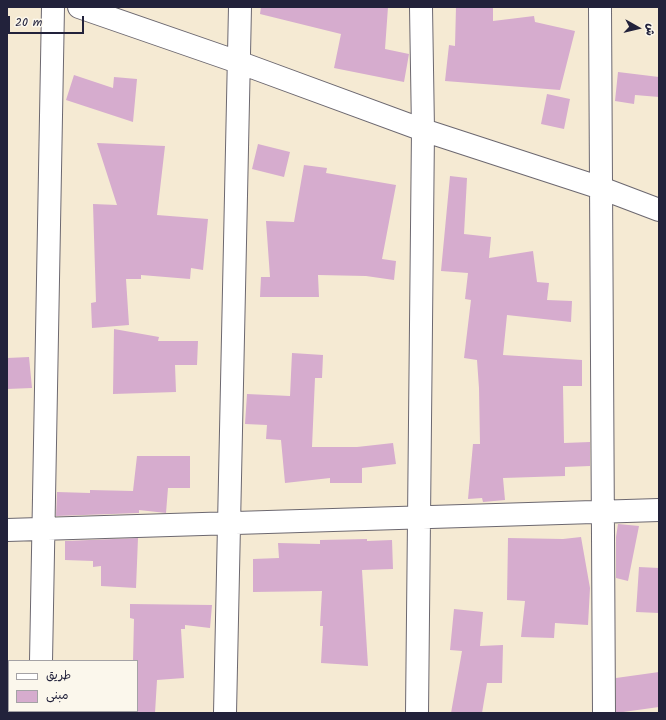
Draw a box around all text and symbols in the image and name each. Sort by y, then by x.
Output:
scale bar [10,8,86,34]
north arrow [618,8,658,48]
text: 20 m [15,13,42,32]
text: ش [640,22,660,37]
legend [8,660,138,712]
text: طريق [46,666,71,685]
text: مبنى [46,686,69,705]

